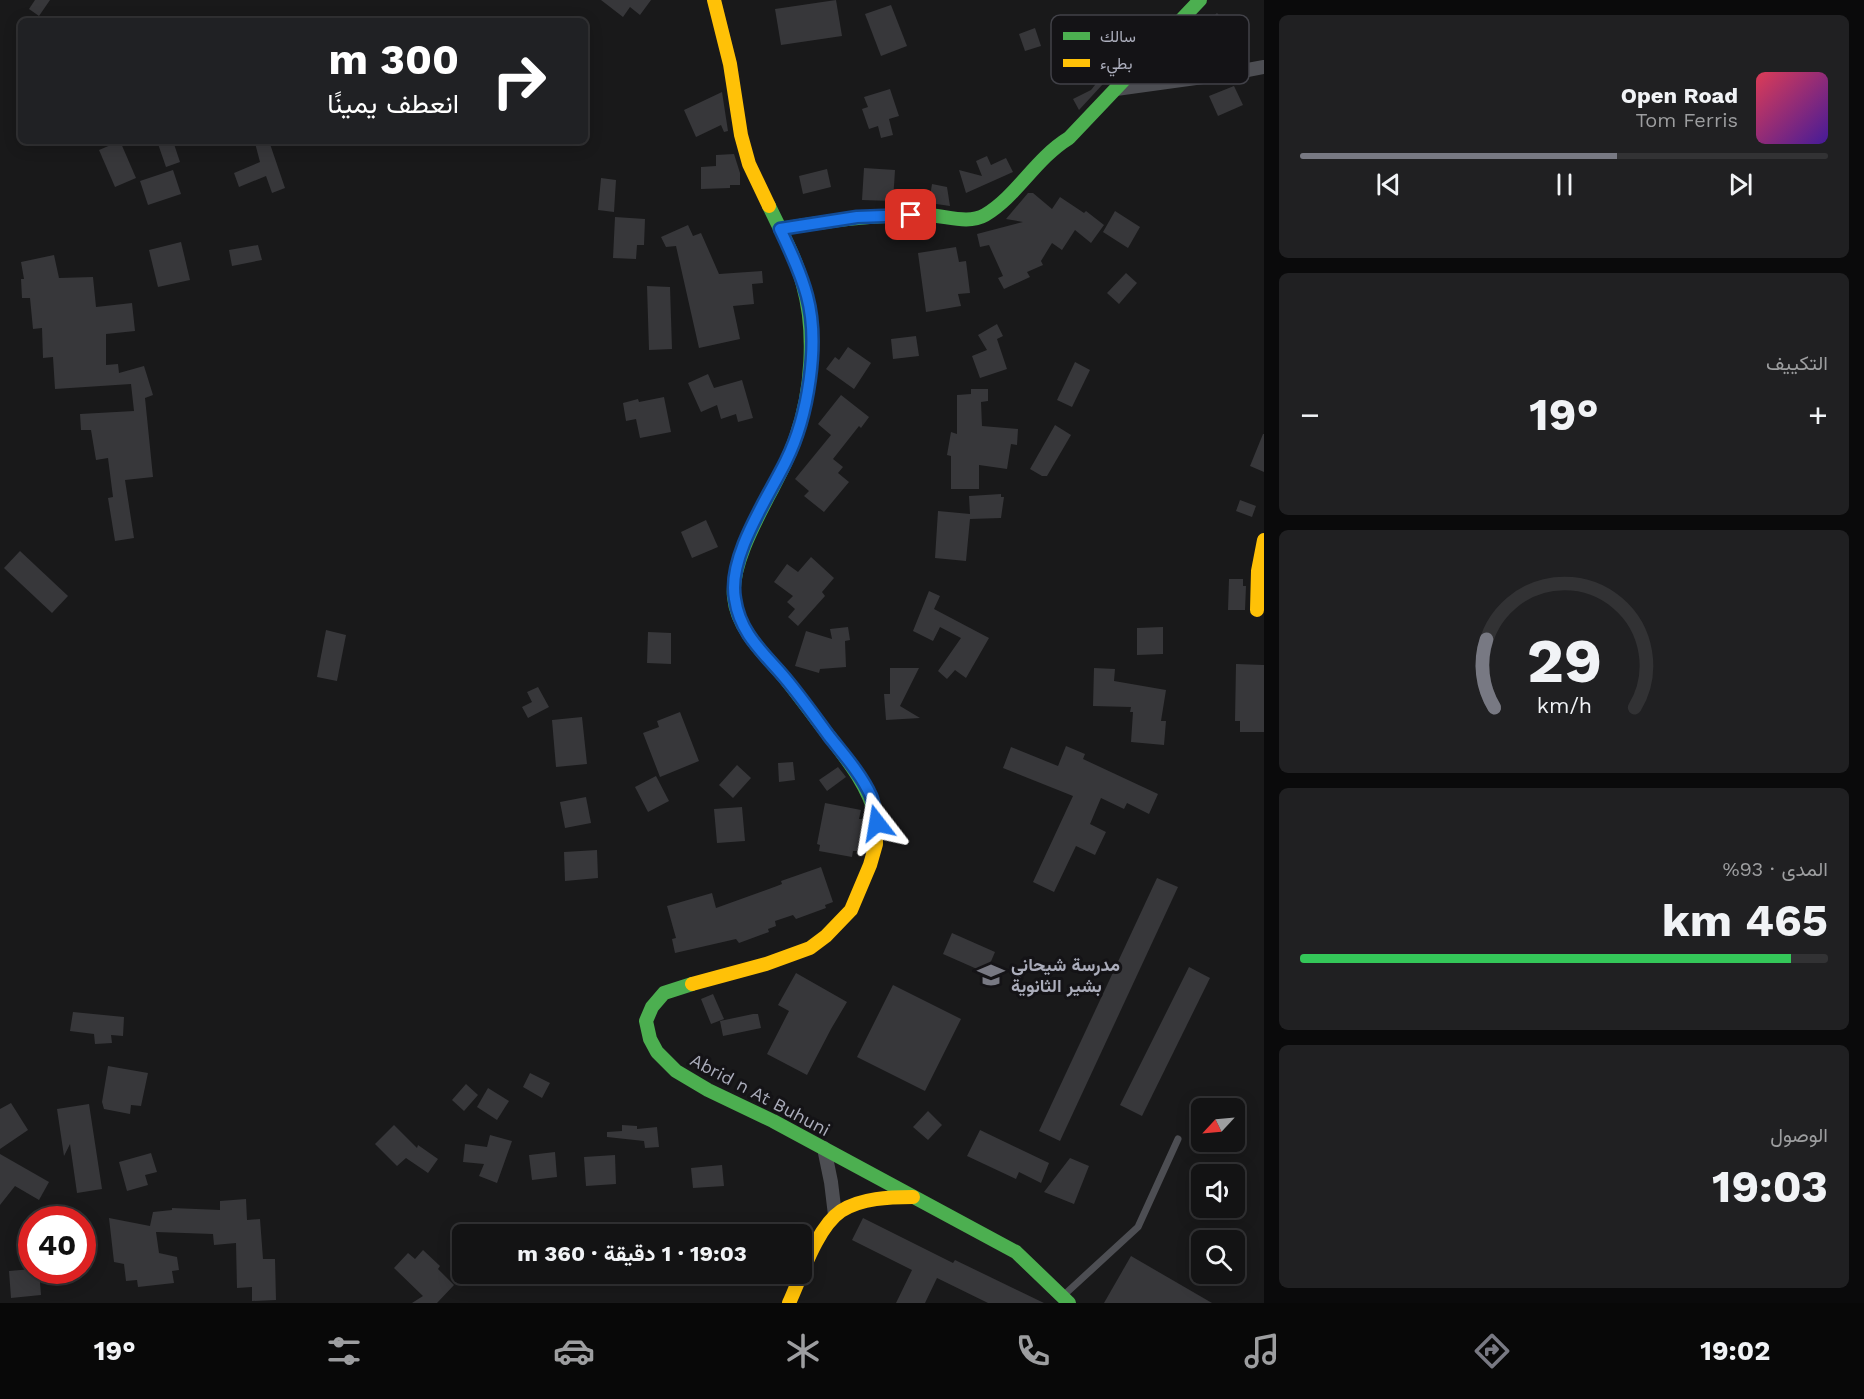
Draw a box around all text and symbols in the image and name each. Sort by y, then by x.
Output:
legend [1051,15,1249,84]
text: سالك [1100,27,1136,46]
text: 300 m [328,35,459,84]
icon: right [480,42,558,120]
text: بطيء [1100,54,1132,77]
text: Open Road [1621,83,1738,108]
text: انعطف يمينًا [327,88,459,120]
text: Tom Ferris [1635,108,1738,132]
icon: previous [1372,168,1405,201]
icon: pause [1548,168,1581,201]
icon: next [1724,168,1757,201]
pin [885,189,936,240]
icon: arrive [894,198,927,231]
text: التكييف [1766,351,1828,375]
text: 19° [1529,388,1599,441]
text: − [1300,395,1320,434]
text: + [1808,395,1828,434]
text: 29 [1526,625,1602,698]
text: km/h [1536,694,1592,719]
position arrow [845,791,909,855]
text: المدى · 93% [1722,857,1828,881]
text: 465 km [1662,894,1828,947]
place label: مدرسة شيحاني بشير الثانوية [1011,954,1120,997]
school or university icon: مدرسة شيحاني بشير الثانوية [976,960,1006,990]
street label: Abrid n At Buhuni [687,1049,834,1140]
north arrow [1191,1098,1245,1152]
map controls [1191,1098,1245,1284]
text: الوصول [1770,1123,1828,1147]
text: 19:03 [1712,1160,1828,1213]
button: sound [1191,1164,1245,1218]
speed limit sign: 40 [18,1206,96,1284]
button: search [1191,1230,1245,1284]
text: 19:03 · 1 دقيقة · 360 m [517,1241,747,1266]
icon: filters [323,1330,365,1372]
icon: car [553,1330,595,1372]
icon: climate [782,1330,824,1372]
icon: phone [1012,1330,1054,1372]
icon: music [1241,1330,1283,1372]
icon: directions [1471,1330,1513,1372]
text: 19° [94,1335,136,1367]
text: 19:02 [1700,1335,1770,1367]

